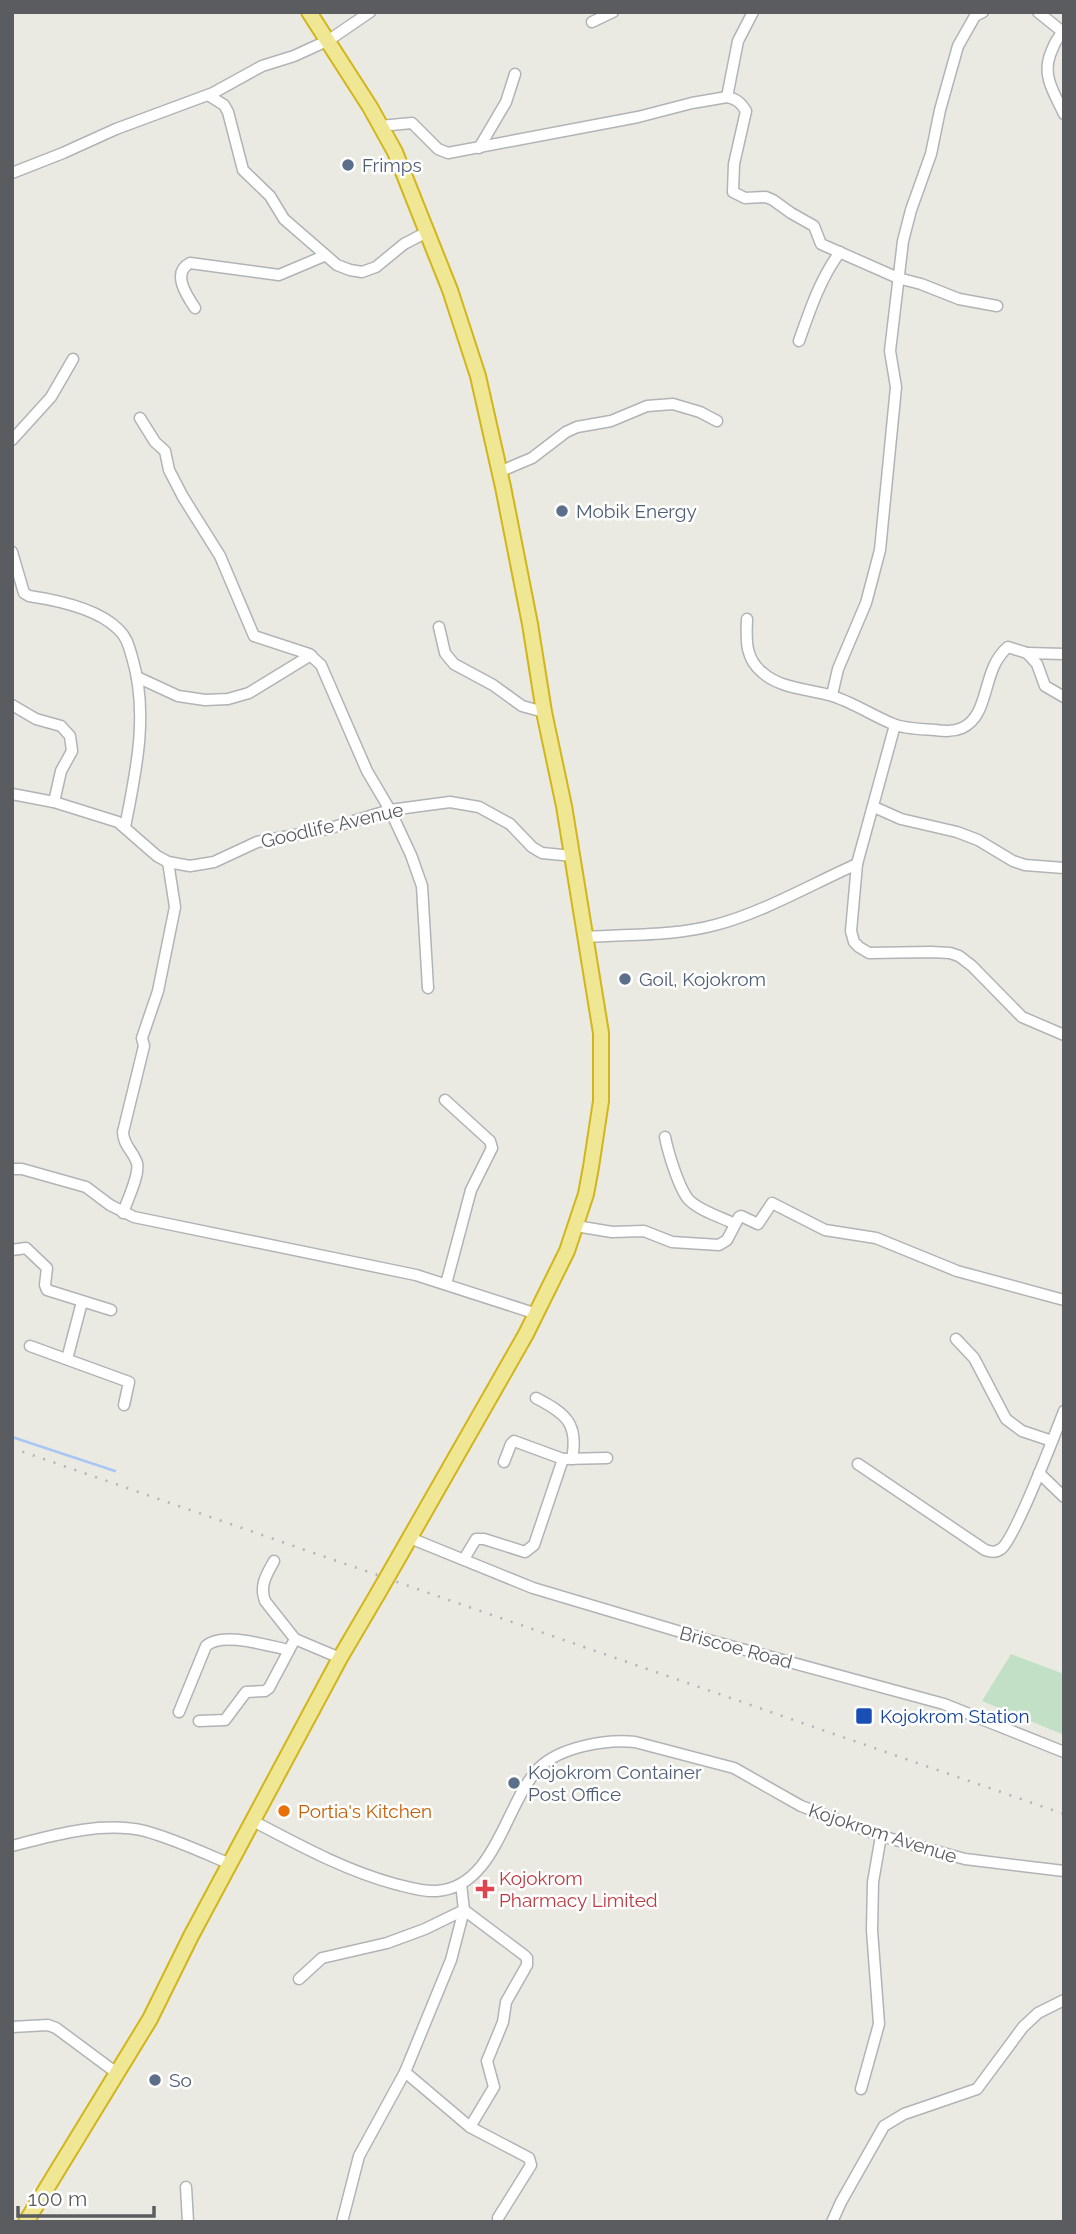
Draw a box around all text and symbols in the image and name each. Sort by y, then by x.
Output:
place label: Frimps [362,154,422,176]
marker: Frimps [340,157,356,173]
place label: Mobik Energy [576,500,697,522]
marker: Mobik Energy [554,503,570,519]
street label: Goodlife Avenue [259,798,405,852]
place label: Goil, Kojokrom [639,968,766,990]
marker: Goil, Kojokrom [617,971,633,987]
street label: Briscoe Road [677,1621,795,1673]
place label: Kojokrom Station [880,1705,1029,1727]
marker: Kojokrom Station [854,1706,874,1726]
place label: Kojokrom Container Post Office [528,1761,702,1805]
marker: Kojokrom Container Post Office [506,1775,522,1791]
street label: Kojokrom Avenue [806,1799,960,1867]
place label: Portia's Kitchen [298,1800,432,1822]
marker: Portia's Kitchen [276,1803,292,1819]
place label: Kojokrom Pharmacy Limited [499,1867,658,1911]
marker: Kojokrom Pharmacy Limited [477,1881,493,1897]
place label: So [169,2069,192,2091]
marker: So [147,2072,163,2088]
scale bar [18,2174,154,2218]
text: 100 m [28,2186,87,2211]

